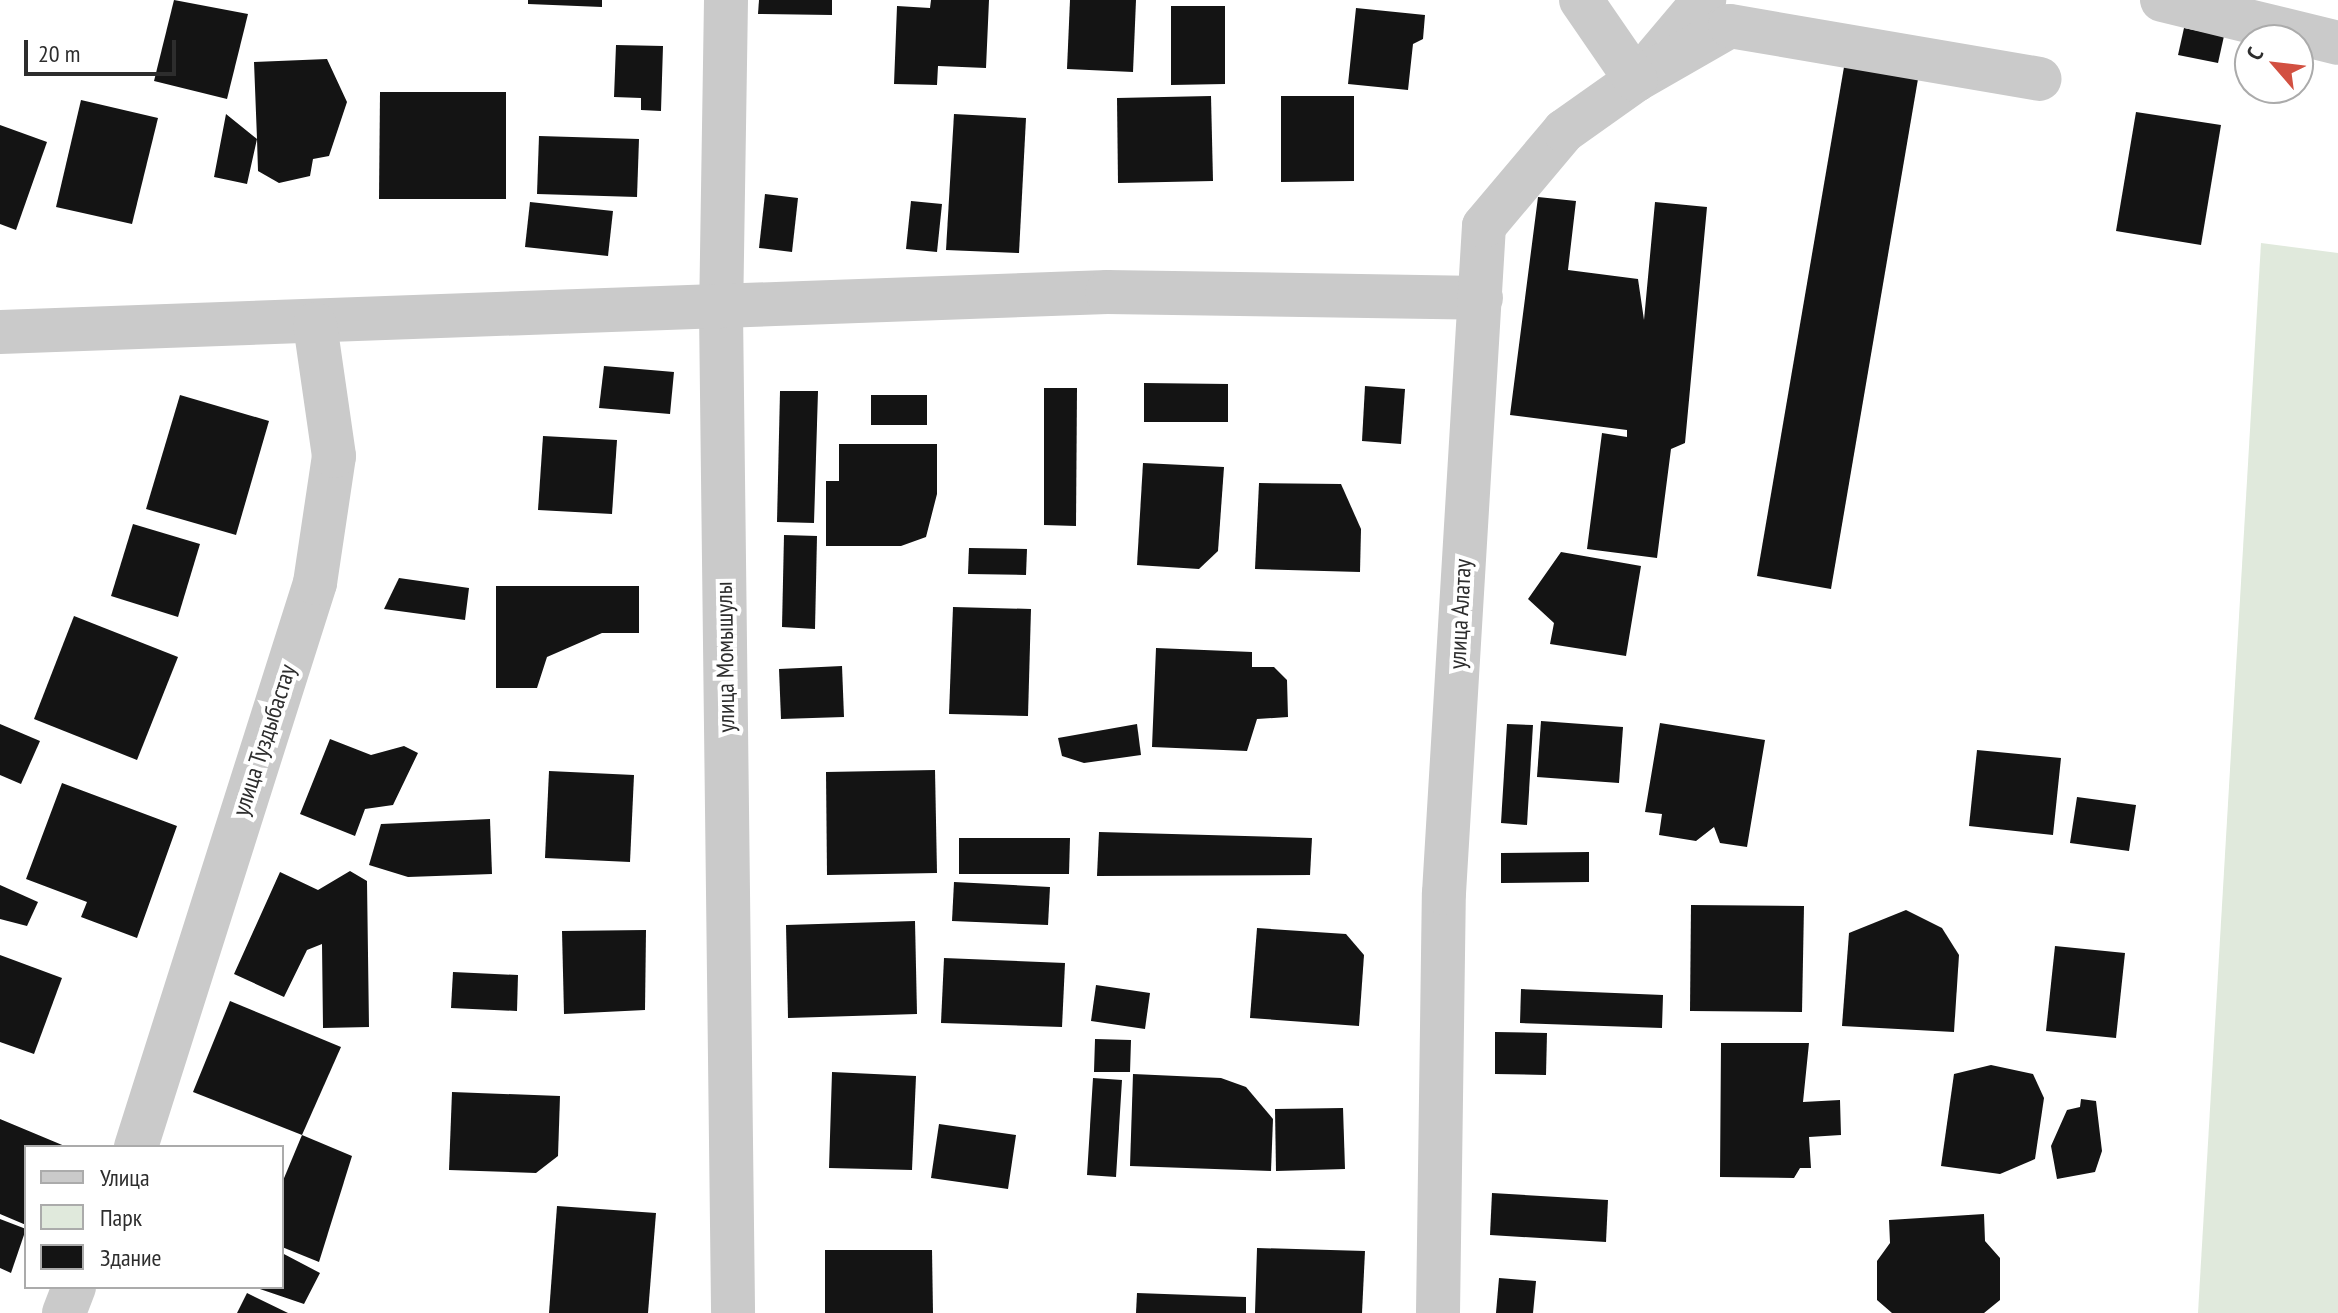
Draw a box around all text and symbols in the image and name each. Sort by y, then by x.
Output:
scale bar [28,24,180,74]
north arrow [2234,24,2314,104]
text: 20 m [38,38,80,69]
text: С [2240,43,2269,65]
street label: улица Алатау [1443,558,1477,670]
street label: улица Момышулы [709,581,741,733]
street label: улица Туздыбастау [226,660,302,820]
legend [24,1145,284,1289]
text: Улица [100,1162,150,1193]
text: Парк [100,1202,142,1233]
text: Здание [100,1242,161,1273]

